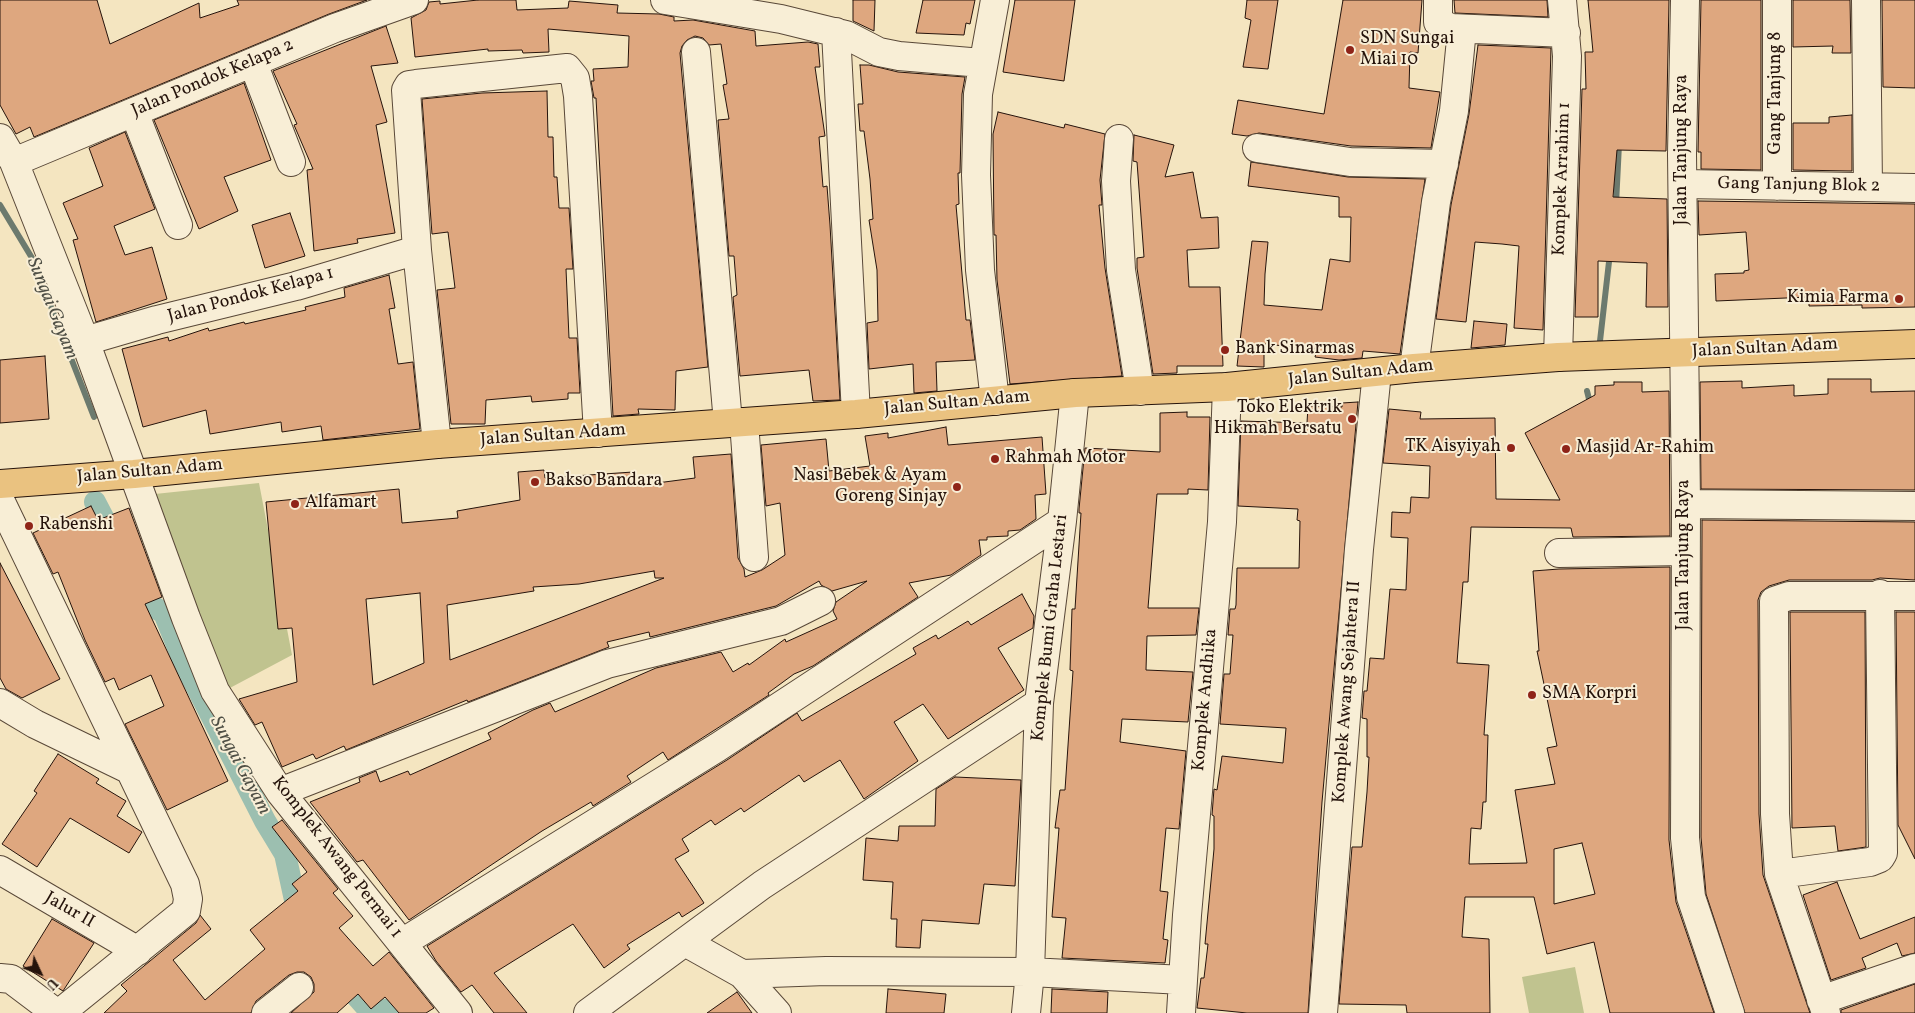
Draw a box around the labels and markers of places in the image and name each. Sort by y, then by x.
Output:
place label: SDN Sungai Miai 10 [1360,29,1454,72]
marker: SDN Sungai Miai 10 [1344,44,1356,56]
place label: Kimia Farma [1787,288,1889,310]
marker: Kimia Farma [1893,293,1905,305]
place label: Bank Sinarmas [1235,339,1355,361]
marker: Bank Sinarmas [1219,344,1231,356]
place label: Toko Elektrik Hikmah Bersatu [1214,398,1342,440]
marker: Toko Elektrik Hikmah Bersatu [1346,413,1358,425]
place label: TK Aisyiyah [1405,437,1501,459]
place label: Masjid Ar-Rahim [1576,438,1714,460]
marker: TK Aisyiyah [1505,442,1517,454]
marker: Masjid Ar-Rahim [1560,443,1572,455]
place label: Rahmah Motor [1005,448,1125,470]
marker: Rahmah Motor [989,453,1001,465]
place label: Nasi Bebek & Ayam Goreng Sinjay [793,466,947,508]
place label: Bakso Bandara [545,471,662,493]
marker: Bakso Bandara [529,476,541,488]
marker: Nasi Bebek & Ayam Goreng Sinjay [951,481,963,493]
place label: Alfamart [305,493,377,515]
marker: Alfamart [289,498,301,510]
place label: Rabenshi [39,515,113,537]
marker: Rabenshi [23,520,35,532]
place label: SMA Korpri [1542,684,1637,706]
marker: SMA Korpri [1526,689,1538,701]

